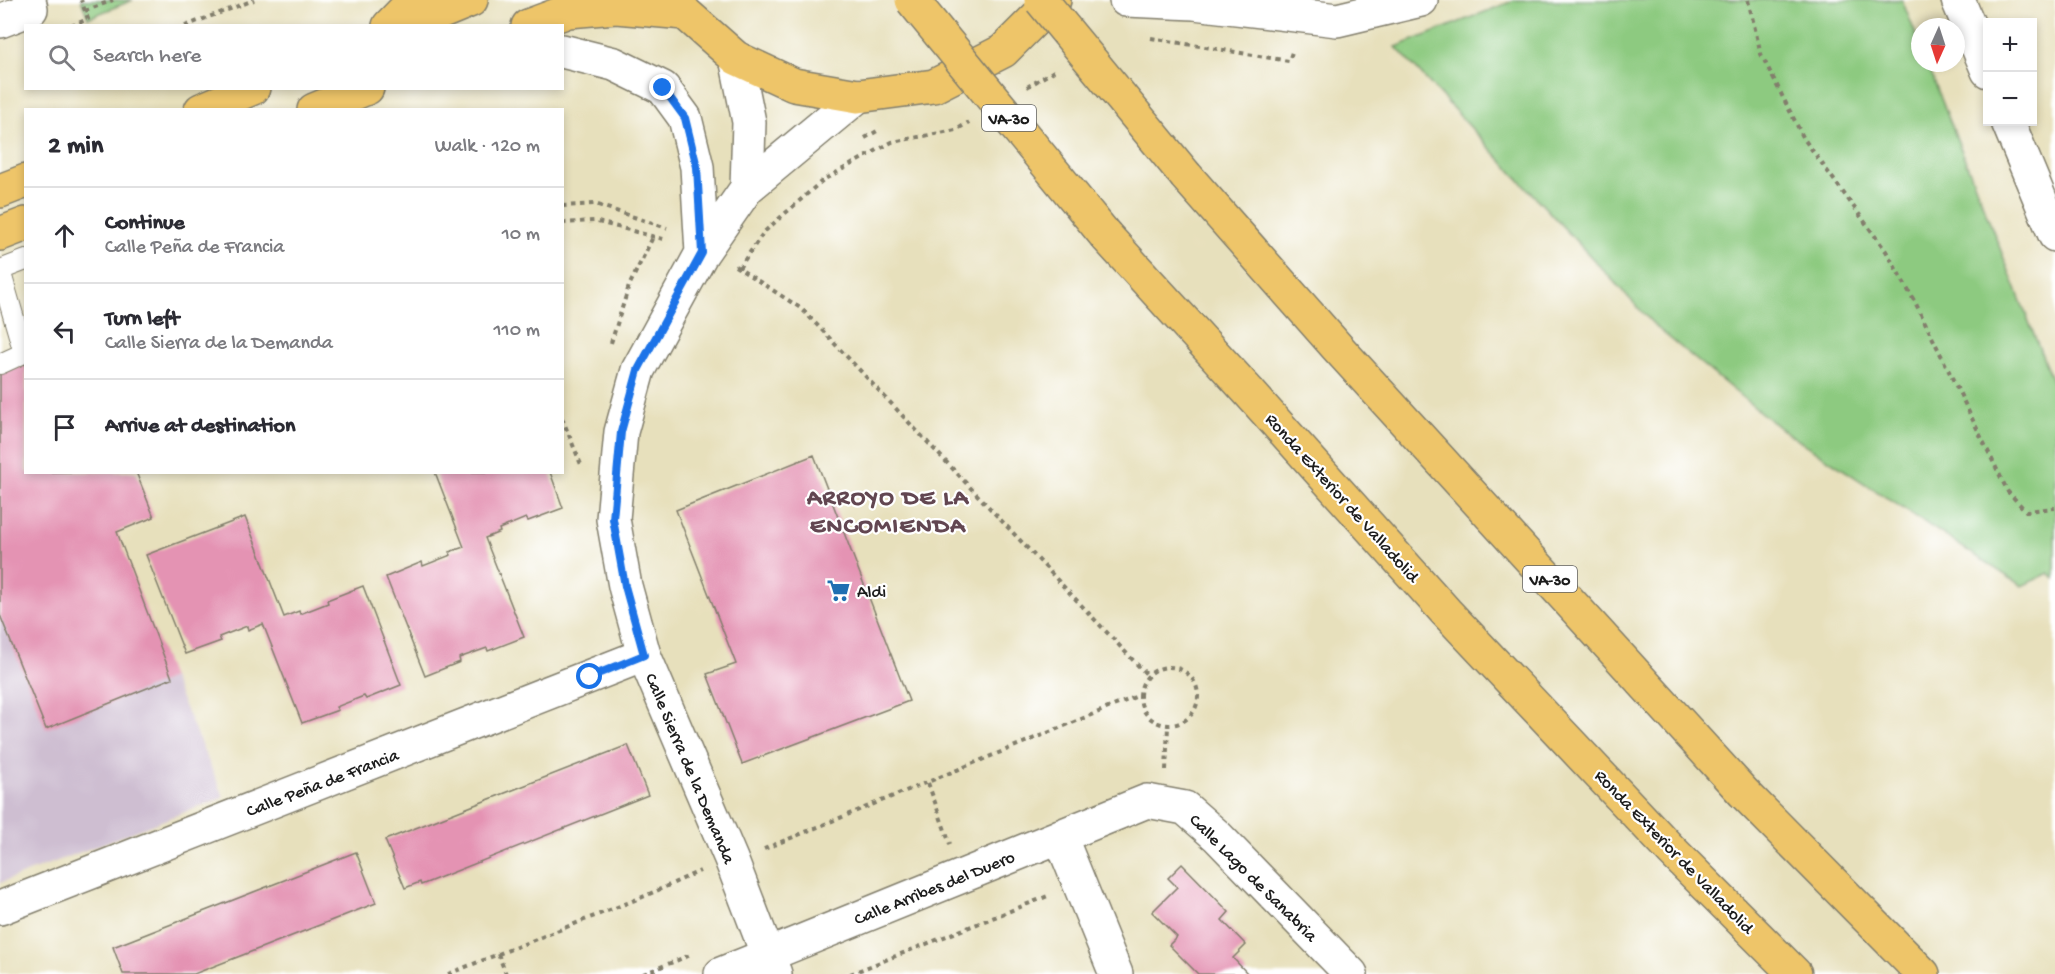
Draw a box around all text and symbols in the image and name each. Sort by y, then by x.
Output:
north arrow [1911,18,1965,72]
map controls [1983,18,2037,126]
button: + [1983,18,2037,72]
search box [24,24,564,90]
icon: search [45,41,78,74]
text: Search here [93,44,201,70]
button: − [1983,72,2037,126]
route end [649,74,675,100]
road number: VA-30 [982,105,1036,131]
text: 2 min [48,132,103,163]
text: Walk · 120 m [435,136,540,159]
text: Continue [105,211,185,237]
icon: ahead [48,219,81,252]
text: 10 m [502,224,540,247]
text: Calle Peña de Francia [105,237,284,260]
text: Turn left [105,307,179,333]
icon: left [48,315,81,348]
text: 110 m [494,320,540,343]
text: Calle Sierra de la Demanda [105,333,333,356]
street label: Ronda Exterior de Valladolid [1260,410,1424,589]
icon: arrive [48,411,81,444]
text: Arrive at destination [105,414,295,440]
district label: ARROYO DE LA ENCOMIENDA [806,485,969,542]
road number: VA-30 [1523,566,1577,592]
supermarket icon: Aldi [826,578,852,604]
place label: Aldi [857,583,886,604]
route start [576,663,602,689]
street label: Calle Sierra de la Demanda [639,671,739,868]
street label: Calle Peña de Francia [244,745,403,823]
street label: Ronda Exterior de Valladolid [1589,766,1758,940]
street label: Calle Lago de Sanabria [1184,810,1321,948]
street label: Calle Arribes del Duero [852,847,1018,931]

